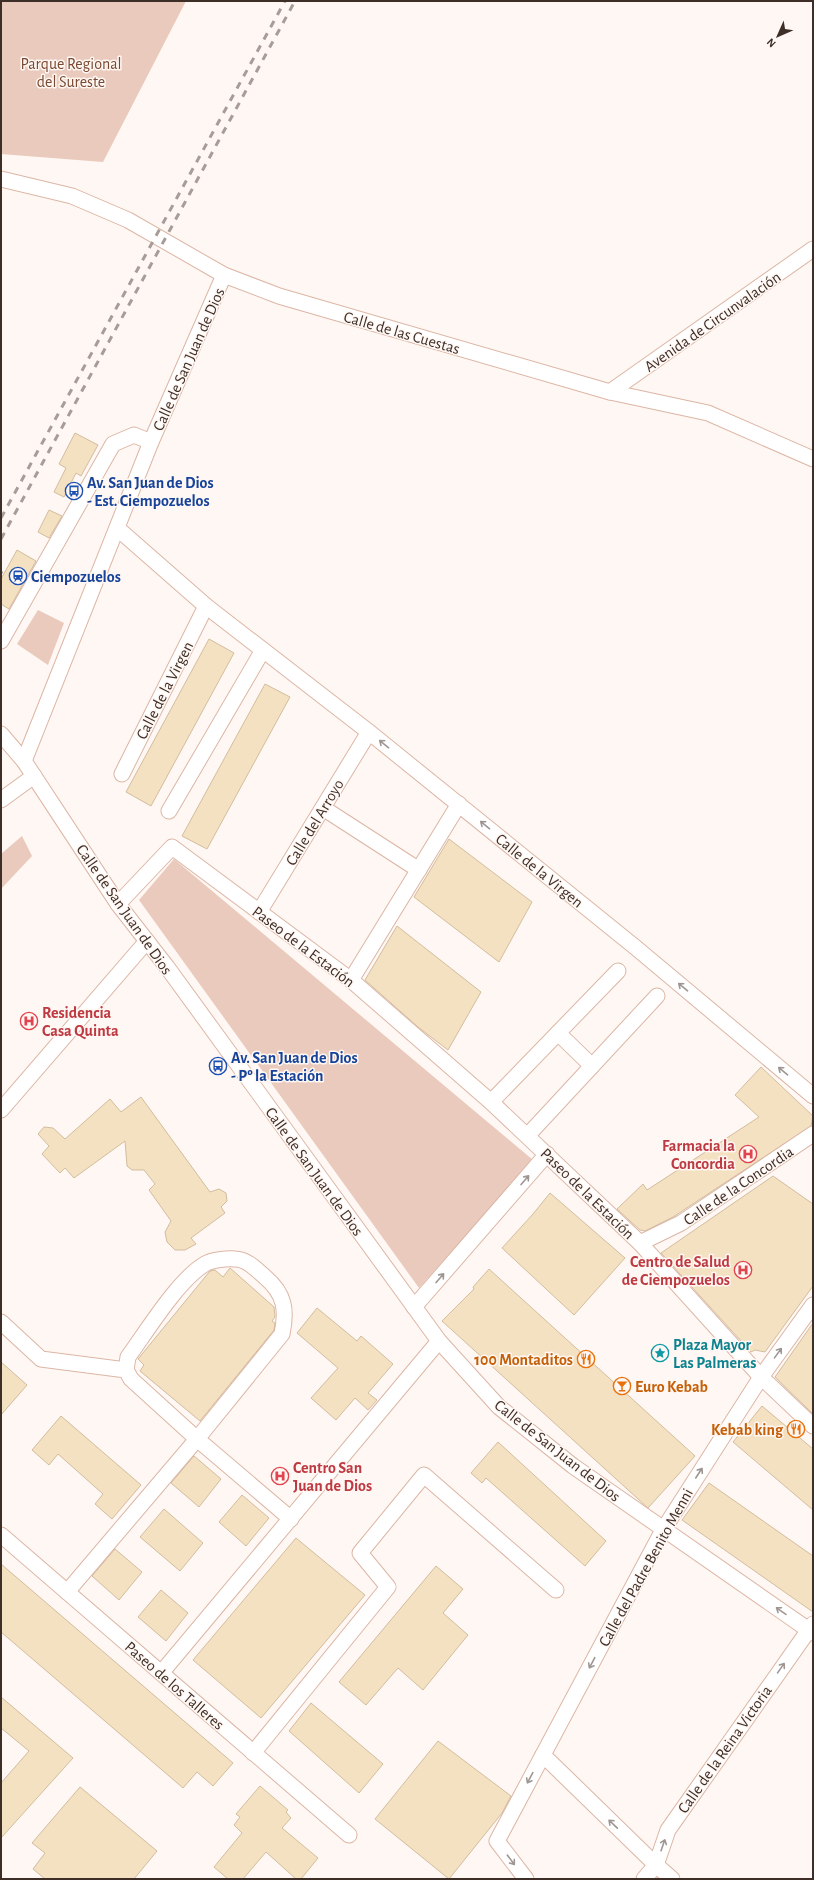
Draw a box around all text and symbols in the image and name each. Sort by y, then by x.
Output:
north arrow [758,16,798,56]
text: N [765,36,778,49]
park label: Parque Regional del Sureste [20,56,122,90]
street label: Avenida de Circunvalación [642,269,784,375]
street label: Calle de San Juan de Dios [150,285,228,433]
street label: Calle de las Cuestas [342,309,462,357]
place label: Av. San Juan de Dios - Est. Ciempozuelos [87,475,214,509]
bus stop icon: Av. San Juan de Dios - Est. Ciempozuelos [64,481,84,501]
station icon: Ciempozuelos [8,566,28,586]
place label: Ciempozuelos [31,569,121,585]
street label: Calle de la Virgen [133,639,196,742]
one-way arrow [379,739,389,748]
street label: Calle del Arroyo [283,777,348,869]
one-way arrow [480,821,490,830]
street label: Calle de la Virgen [493,831,586,911]
street label: Calle de San Juan de Dios [73,842,175,978]
street label: Paseo de la Estación [249,903,358,990]
one-way arrow [678,983,689,992]
place label: Residencia Casa Quinta [42,1005,119,1040]
hospital icon: Residencia Casa Quinta [19,1011,39,1031]
place label: Av. San Juan de Dios - Pº la Estación [231,1050,358,1084]
bus stop icon: Av. San Juan de Dios - Pº la Estación [208,1056,228,1076]
one-way arrow [778,1066,788,1075]
street label: Calle de San Juan de Dios [262,1104,366,1239]
place label: Farmacia la Concordia [662,1138,735,1172]
street label: Calle de la Concordia [681,1143,796,1228]
hospital icon: Farmacia la Concordia [738,1144,758,1164]
street label: Paseo de la Estación [537,1145,637,1242]
one-way arrow [521,1174,530,1185]
place label: Centro de Salud de Ciempozuelos [622,1254,731,1288]
hospital icon: Centro de Salud de Ciempozuelos [733,1260,753,1280]
one-way arrow [435,1272,444,1283]
place label: Plaza Mayor Las Palmeras [673,1337,756,1371]
place icon: Plaza Mayor Las Palmeras [650,1343,670,1363]
one-way arrow [774,1348,782,1359]
restaurant icon: 100 Montaditos [576,1349,596,1369]
place label: 100 Montaditos [474,1352,573,1368]
bar icon: Euro Kebab [612,1376,632,1396]
place label: Euro Kebab [635,1379,708,1395]
street label: Calle de San Juan de Dios [492,1397,623,1505]
restaurant icon: Kebab king [786,1419,806,1439]
place label: Kebab king [711,1422,784,1438]
place label: Centro San Juan de Dios [293,1460,372,1494]
hospital icon: Centro San Juan de Dios [270,1466,290,1486]
one-way arrow [695,1468,703,1479]
street label: Calle del Padre Benito Menni [596,1486,696,1649]
one-way arrow [776,1607,787,1615]
street label: Paseo de los Talleres [122,1638,227,1733]
one-way arrow [587,1657,595,1669]
one-way arrow [777,1663,785,1674]
street label: Calle de la Reina Victoria [675,1683,775,1816]
one-way arrow [526,1771,534,1783]
one-way arrow [608,1819,618,1828]
one-way arrow [659,1840,667,1852]
one-way arrow [507,1854,516,1865]

